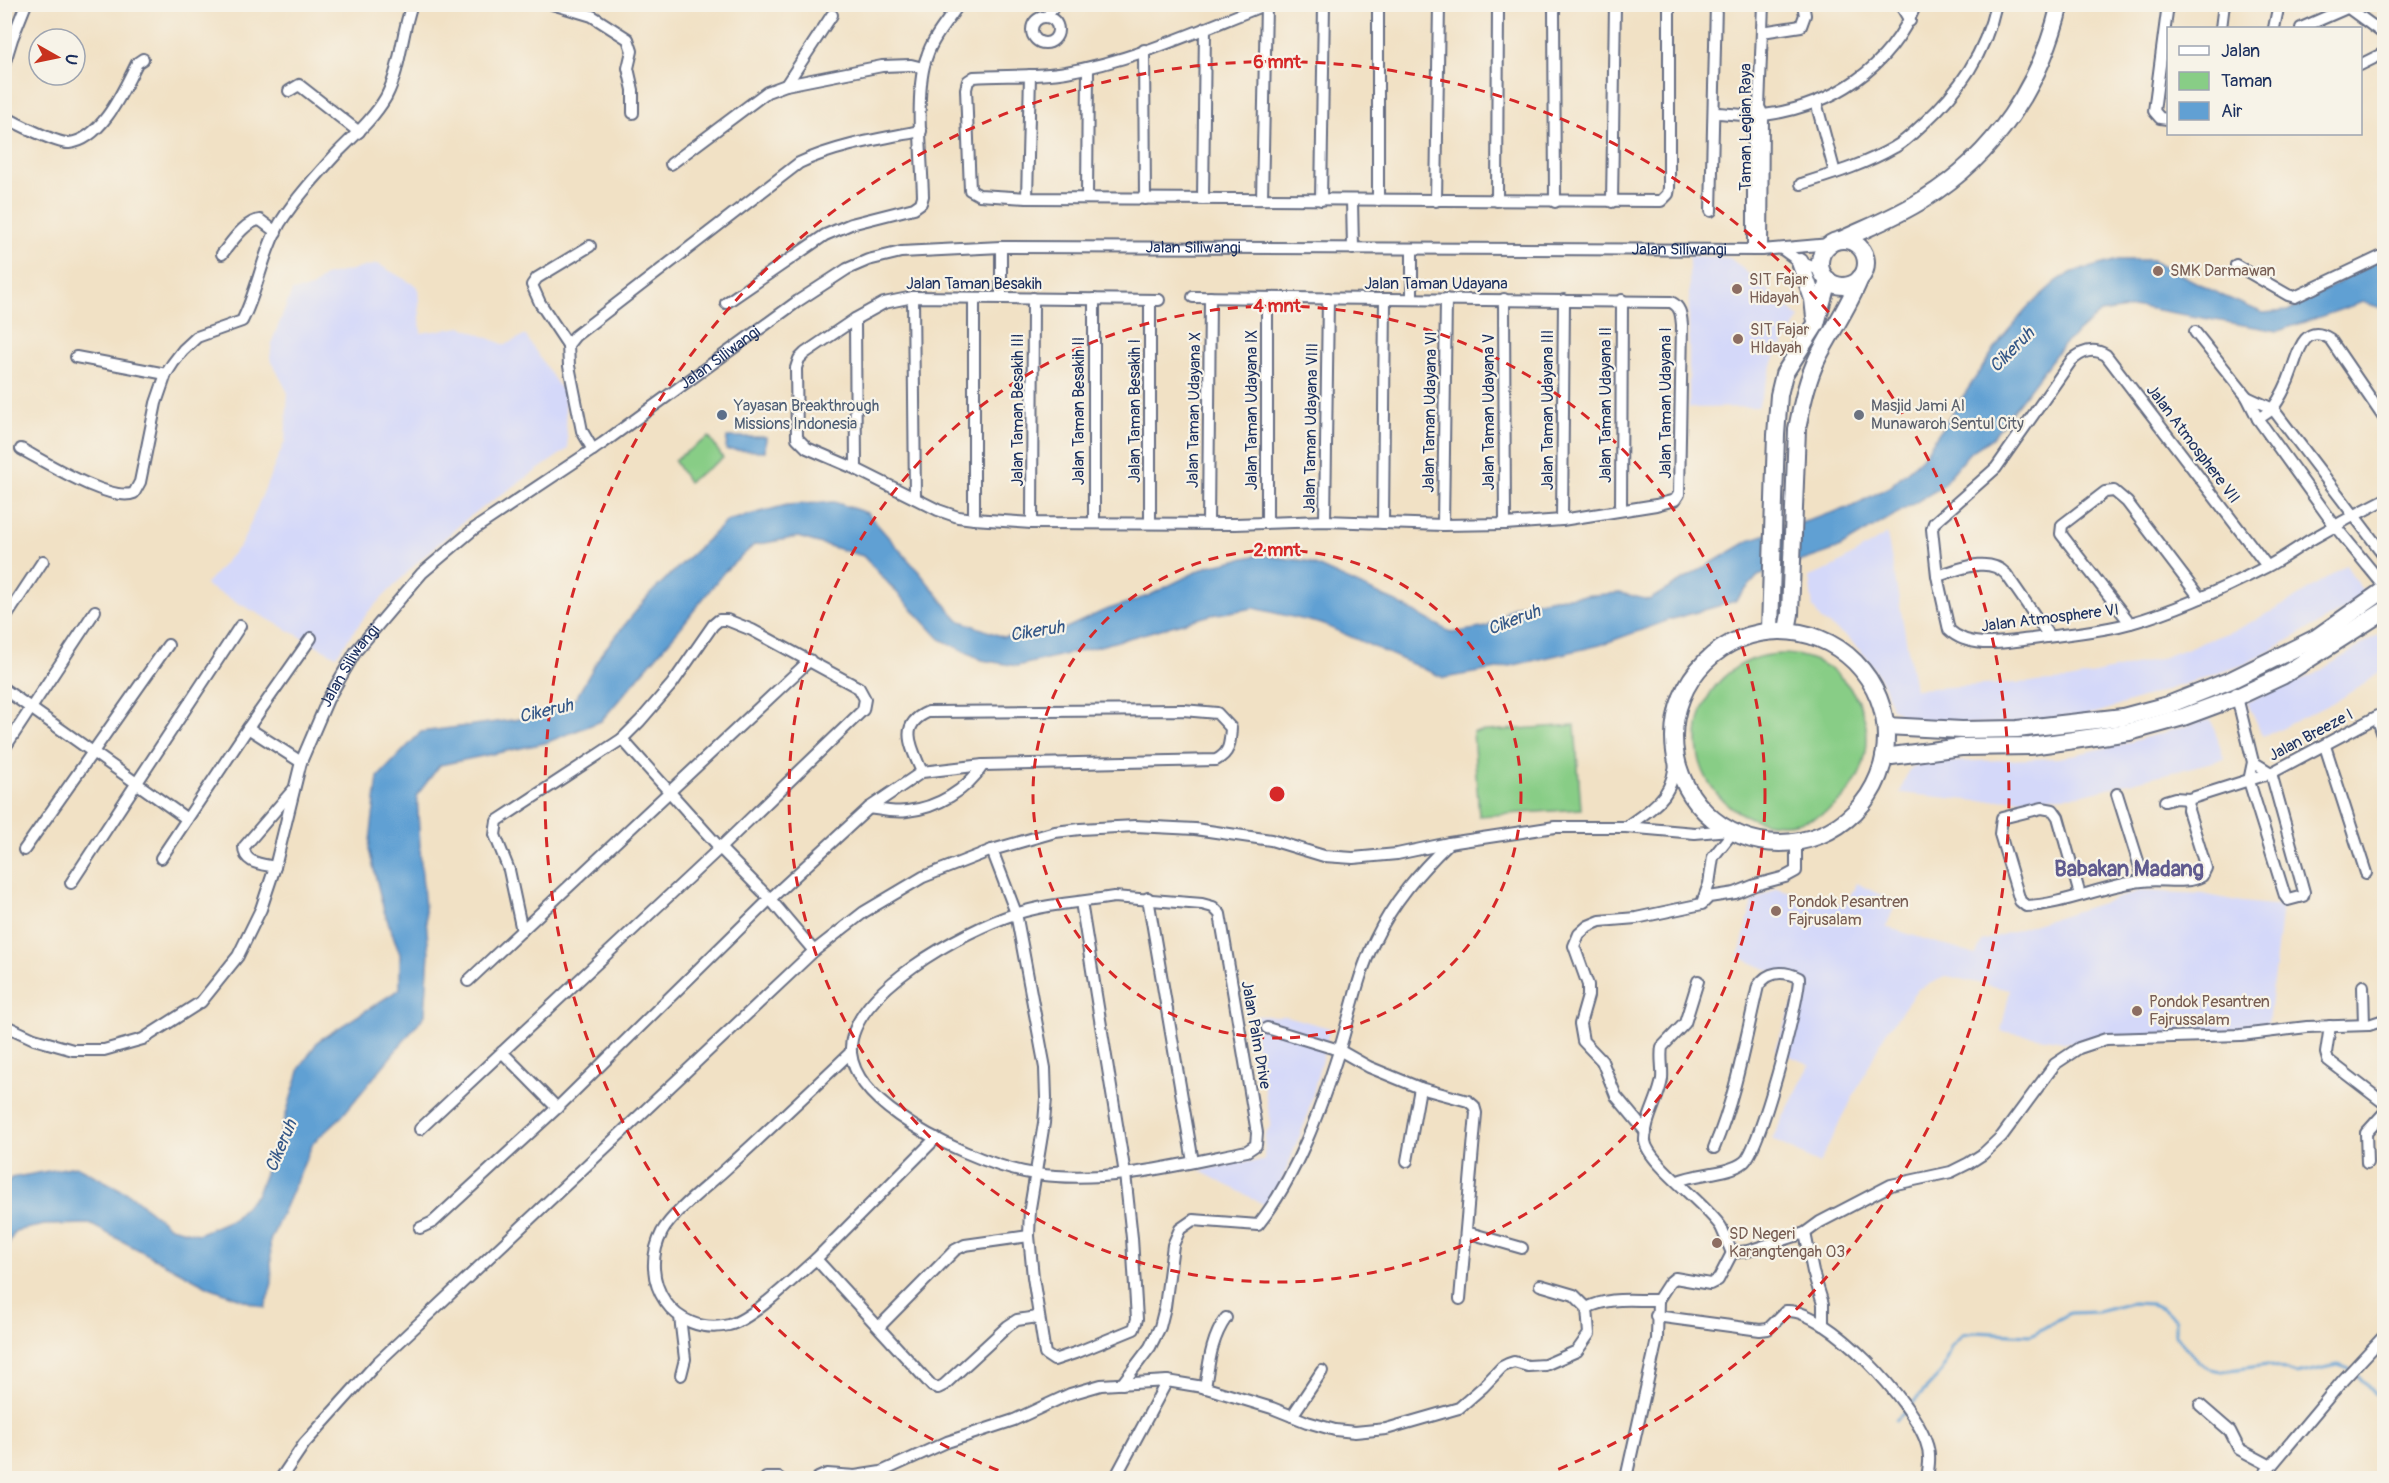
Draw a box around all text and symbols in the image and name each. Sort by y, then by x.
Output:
north arrow [27,27,87,87]
legend [2167,27,2362,135]
text: Jalan [2221,40,2260,63]
text: 6 mnt [1253,51,1302,74]
text: U [60,52,82,66]
street label: Taman Legian Raya [1736,63,1756,191]
text: Taman [2221,70,2272,93]
text: Air [2221,100,2243,123]
street label: Jalan Siliwangi [1146,238,1241,258]
street label: Jalan Siliwangi [1632,239,1727,260]
place label: SMK Darmawan [2170,261,2276,281]
marker: SMK Darmawan [2151,264,2165,278]
place label: SIT Fajar Hidayah [1749,270,1808,308]
street label: Jalan Taman Besakih [906,274,1042,294]
street label: Jalan Taman Udayana [1364,274,1508,294]
marker: SIT Fajar Hidayah [1730,282,1744,296]
text: 4 mnt [1253,295,1302,318]
place label: SIT Fajar HIdayah [1750,320,1809,358]
water label: Cikeruh [1985,321,2041,377]
street label: Jalan Siliwangi [676,322,764,394]
street label: Jalan Taman Udayana II [1596,327,1616,483]
street label: Jalan Taman Udayana I [1656,327,1676,479]
street label: Jalan Taman Udayana IX [1242,330,1262,490]
street label: Jalan Taman Udayana III [1538,330,1558,490]
street label: Jalan Taman Udayana VI [1419,331,1441,493]
street label: Jalan Taman Udayana X [1183,332,1205,488]
marker: SIT Fajar HIdayah [1731,332,1745,346]
street label: Jalan Taman Besakih III [1008,333,1028,487]
street label: Jalan Taman Udayana V [1479,334,1499,490]
street label: Jalan Taman Besakih II [1069,337,1089,485]
street label: Jalan Taman Besakih I [1125,339,1145,483]
street label: Jalan Taman Udayana VIII [1300,343,1322,513]
street label: Jalan Atmosphere VII [2142,381,2244,507]
place label: Yayasan Breakthrough Missions Indonesia [733,396,879,434]
place label: Masjid Jami Al Munawaroh Sentul City [1871,396,2024,434]
marker: Yayasan Breakthrough Missions Indonesia [715,408,729,422]
marker: Masjid Jami Al Munawaroh Sentul City [1852,408,1866,422]
text: 2 mnt [1253,539,1301,562]
water label: Cikeruh [1484,599,1545,641]
street label: Jalan Atmosphere VI [1980,600,2120,636]
water label: Cikeruh [1008,615,1067,647]
street label: Jalan Siliwangi [316,620,384,710]
water label: Cikeruh [517,693,577,728]
street label: Jalan Breeze I [2265,704,2357,766]
centre of rings [1267,784,1287,804]
district label: Babakan Madang [2054,855,2204,883]
place label: Pondok Pesantren Fajrusalam [1788,892,1909,930]
marker: Pondok Pesantren Fajrusalam [1769,904,1783,918]
street label: Jalan Palm Drive [1237,979,1275,1091]
place label: Pondok Pesantren Fajrussalam [2149,992,2270,1030]
marker: Pondok Pesantren Fajrussalam [2130,1004,2144,1018]
water label: Cikeruh [260,1115,303,1176]
place label: SD Negeri Karangtengah 03 [1729,1224,1845,1262]
marker: SD Negeri Karangtengah 03 [1710,1236,1724,1250]

